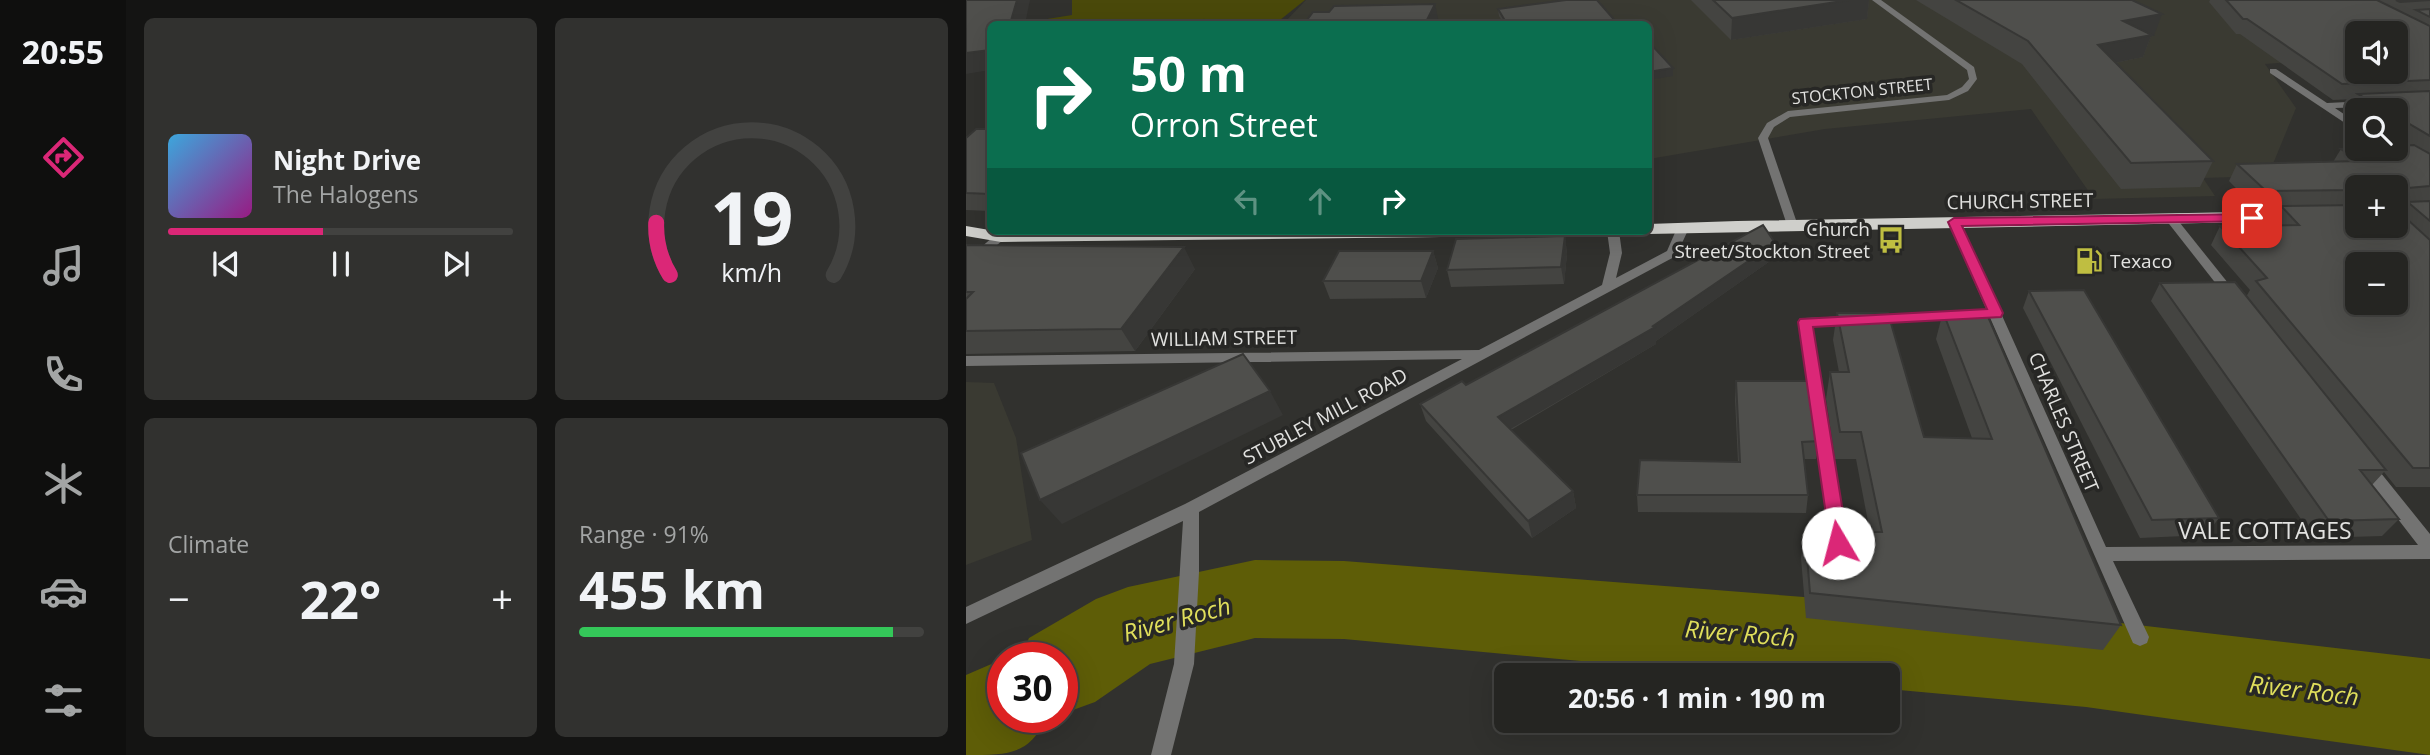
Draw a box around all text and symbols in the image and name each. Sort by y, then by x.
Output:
map controls [2345,21,2408,315]
button: sound [2345,21,2408,84]
text: 20:55 [22,30,104,73]
text: 50 m [1130,40,1247,106]
icon: right [1015,49,1106,140]
street label: STOCKTON STREET [1791,73,1934,109]
button: search [2345,98,2408,161]
text: Orron Street [1130,103,1318,146]
icon: directions [39,133,88,182]
text: Night Drive [273,142,421,178]
text: 19 [710,167,793,266]
button: + [2345,175,2408,238]
text: The Halogens [273,178,419,210]
icon: left [1228,182,1266,220]
icon: ahead [1301,182,1339,220]
icon: right [1374,182,1412,220]
street label: CHURCH STREET [1946,187,2094,215]
pin [2222,188,2282,248]
icon: arrive [2233,199,2271,237]
place label: Church Street/Stockton Street [1674,216,1870,264]
bus stop icon: Church Street/Stockton Street [1876,225,1906,255]
icon: music [39,241,88,290]
icon: previous [207,245,245,283]
icon: pause [322,245,360,283]
icon: next [437,245,475,283]
fuel station icon: Texaco [2074,246,2104,276]
place label: Texaco [2110,248,2172,274]
button: − [2345,252,2408,315]
text: km/h [721,255,782,289]
street label: WILLIAM STREET [1151,324,1298,352]
street label: CHARLES STREET [2023,348,2105,496]
icon: phone [39,350,88,399]
street label: STUBLEY MILL ROAD [1238,362,1412,470]
icon: climate [39,459,88,508]
position arrow [1801,506,1875,580]
street label: VALE COTTAGES [2178,514,2352,546]
text: Range · 91% [579,518,709,550]
text: Climate [168,528,249,560]
text: 455 km [579,553,765,624]
text: 22° [300,563,381,634]
icon: car [39,567,88,616]
text: − [168,572,190,624]
text: + [491,572,513,624]
water label: River Roch [1119,588,1234,649]
water label: River Roch [1684,611,1797,654]
speed limit sign: 30 [987,642,1078,733]
water label: River Roch [2247,666,2361,713]
icon: filters [39,676,88,725]
text: 20:56 · 1 min · 190 m [1568,680,1826,716]

